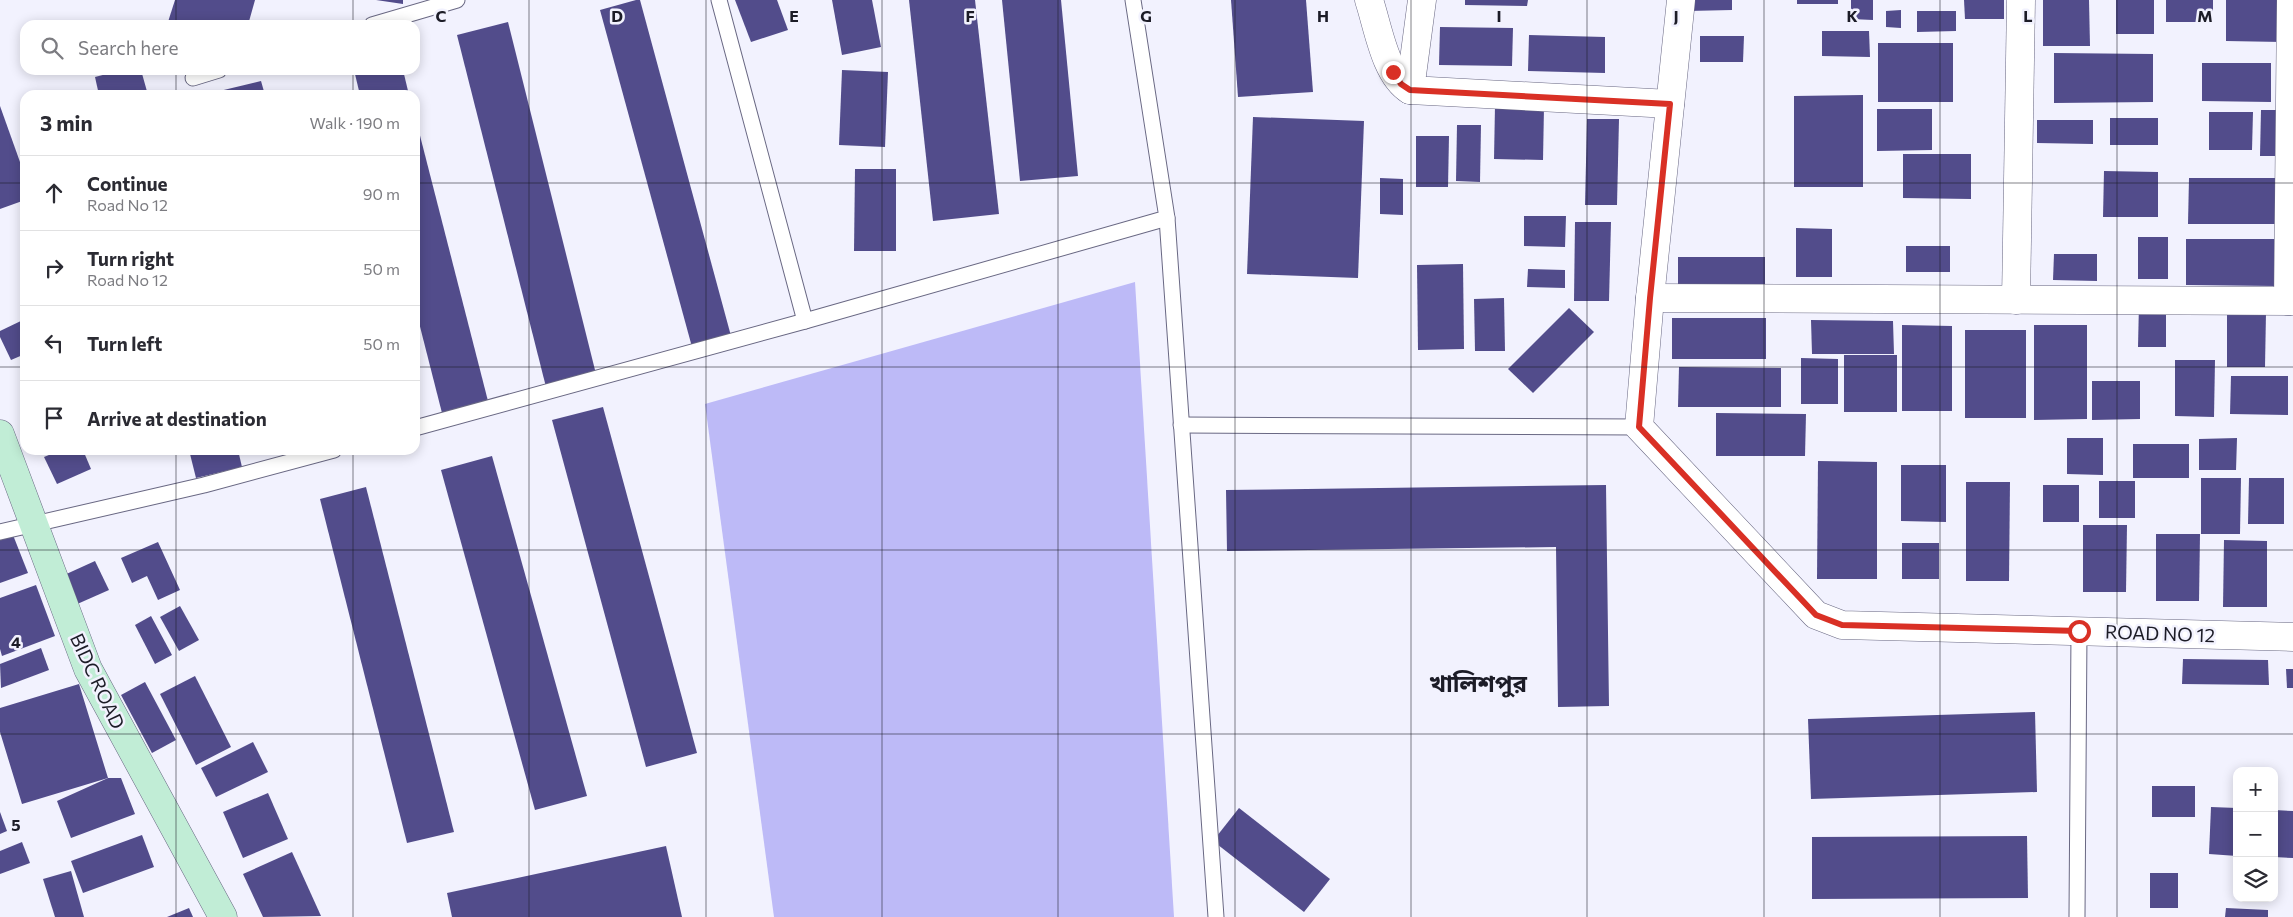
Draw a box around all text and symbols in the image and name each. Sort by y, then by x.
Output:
text: C [436,6,447,25]
text: D [611,6,623,25]
text: E [789,6,799,25]
text: F [965,6,975,25]
text: G [1140,6,1152,25]
text: H [1317,6,1329,25]
text: I [1496,6,1502,25]
text: J [1673,6,1679,25]
text: K [1846,6,1858,25]
text: L [2023,6,2033,25]
text: M [2197,6,2213,25]
search box [20,20,420,75]
icon: search [38,34,66,62]
text: Search here [78,36,178,59]
route end [1382,61,1405,84]
text: 3 min [40,110,93,135]
text: Walk · 190 m [310,113,400,132]
text: Continue [87,172,167,195]
icon: ahead [40,179,68,207]
text: 90 m [363,184,400,203]
text: Road No 12 [87,195,168,214]
text: Turn right [87,247,174,270]
icon: right [40,254,68,282]
text: 50 m [363,259,400,278]
text: Road No 12 [87,270,168,289]
icon: left [40,329,68,357]
text: Turn left [87,332,162,355]
text: 50 m [363,334,400,353]
icon: arrive [40,404,68,432]
text: Arrive at destination [87,407,267,430]
route start [2068,620,2091,643]
street label: ROAD NO 12 [2104,620,2216,646]
street label: BIDC ROAD [66,630,130,732]
text: 4 [11,632,21,651]
district label: খালিশপুর [1429,668,1528,698]
map controls [2233,767,2278,902]
button: + [2233,767,2278,812]
button: − [2233,812,2278,857]
text: 5 [11,815,21,834]
button: layers [2233,857,2278,902]

